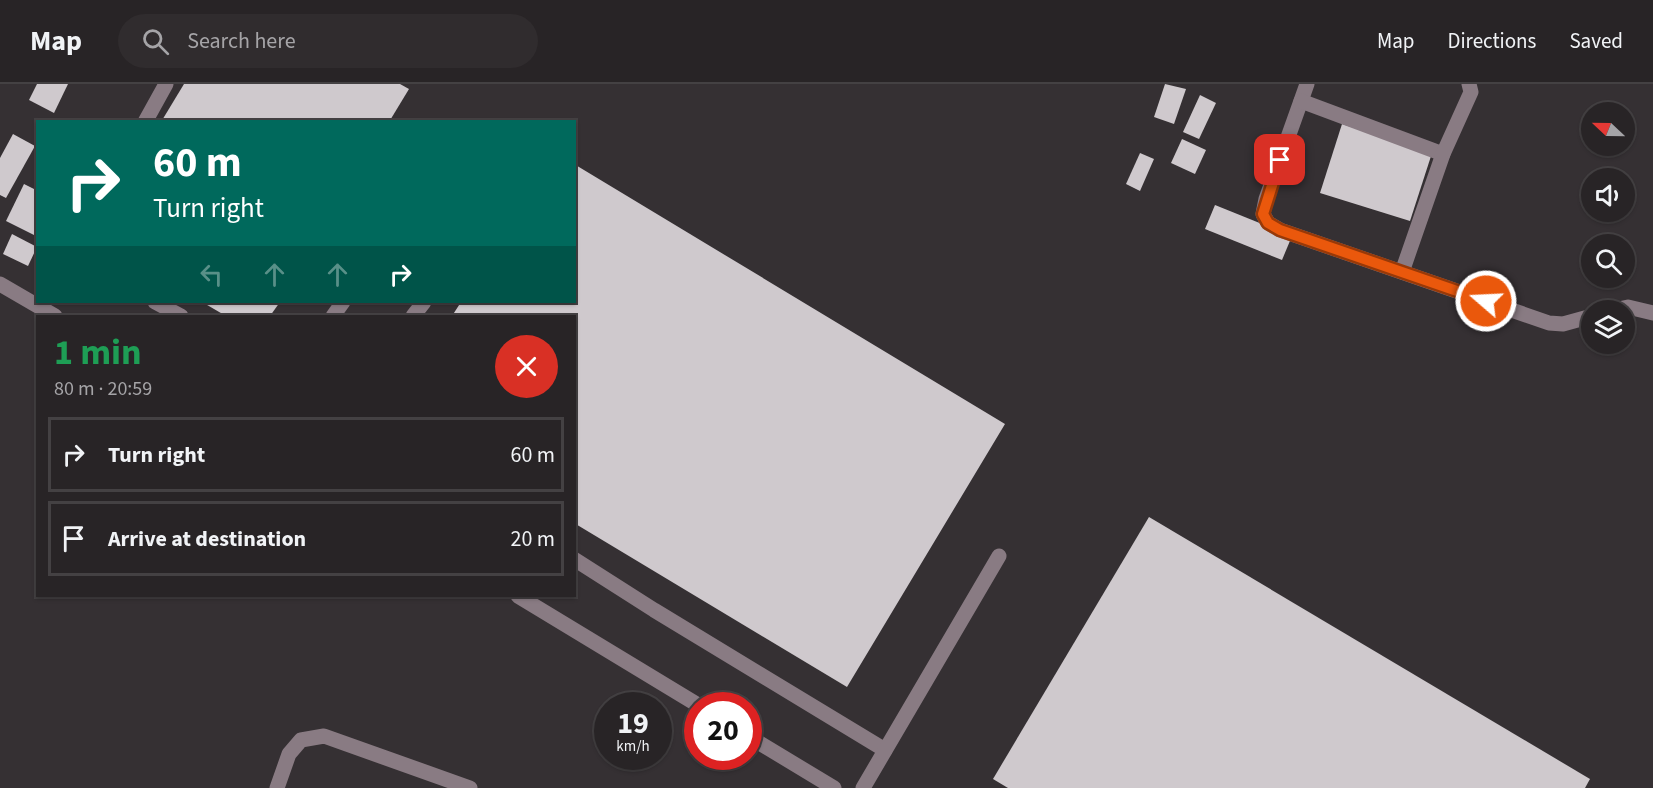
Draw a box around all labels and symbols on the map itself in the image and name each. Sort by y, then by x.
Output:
north arrow [1581,102,1635,156]
pin [1254,134,1305,185]
position arrow [1454,269,1518,333]
speed limit sign: 20 [684,692,762,770]

